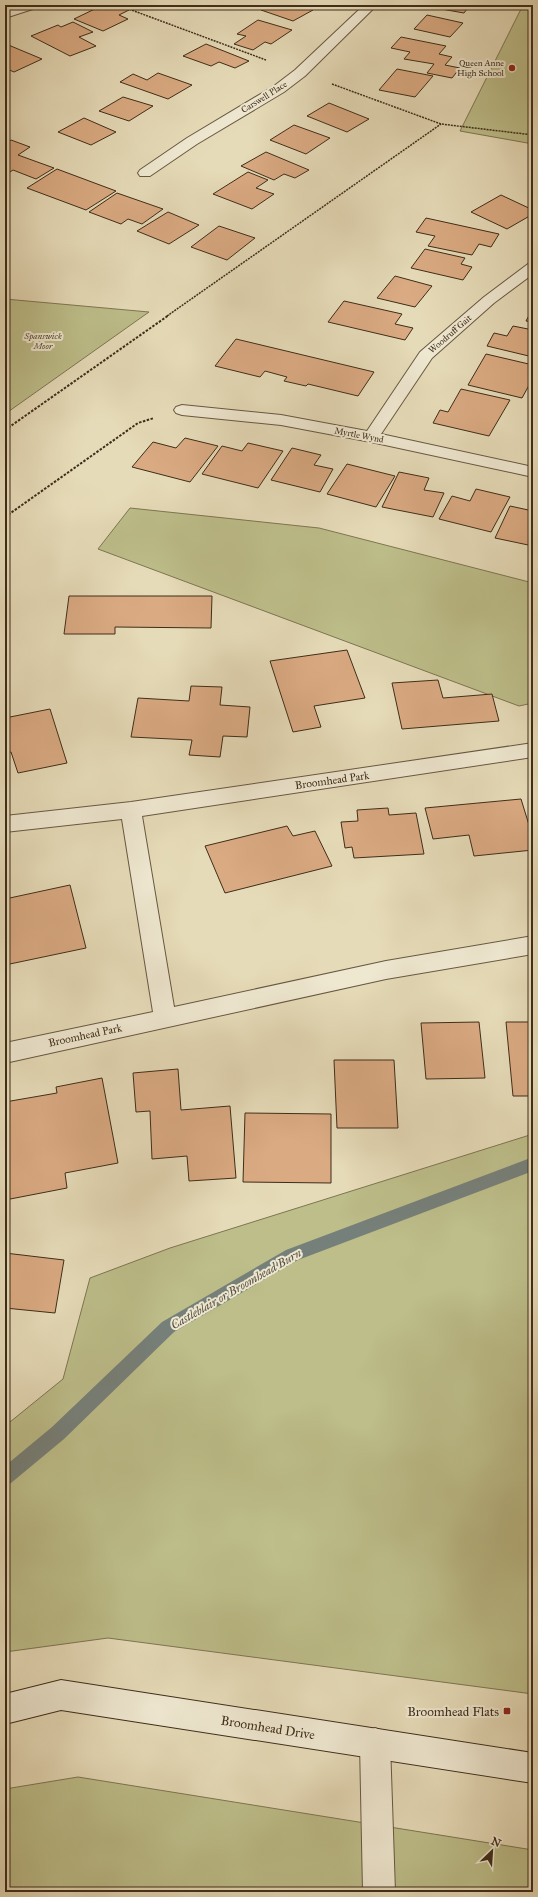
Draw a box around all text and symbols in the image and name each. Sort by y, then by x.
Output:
place label: Queen Anne High School [457,57,505,79]
marker: Queen Anne High School [507,63,517,73]
street label: Carswell Place [239,78,289,115]
street label: Woodruff Gait [426,311,474,355]
park label: Spanswick Moor [23,330,62,351]
street label: Myrtle Wynd [334,424,385,445]
street label: Broomhead Park [294,769,371,792]
street label: Broomhead Park [47,1021,124,1050]
water label: Castleblair or Broomhead Burn [168,1246,304,1332]
place label: Broomhead Flats [407,1704,499,1720]
marker: Broomhead Flats [502,1706,512,1716]
street label: Broomhead Drive [220,1713,317,1743]
north arrow [472,1831,512,1871]
text: N [489,1835,504,1851]

